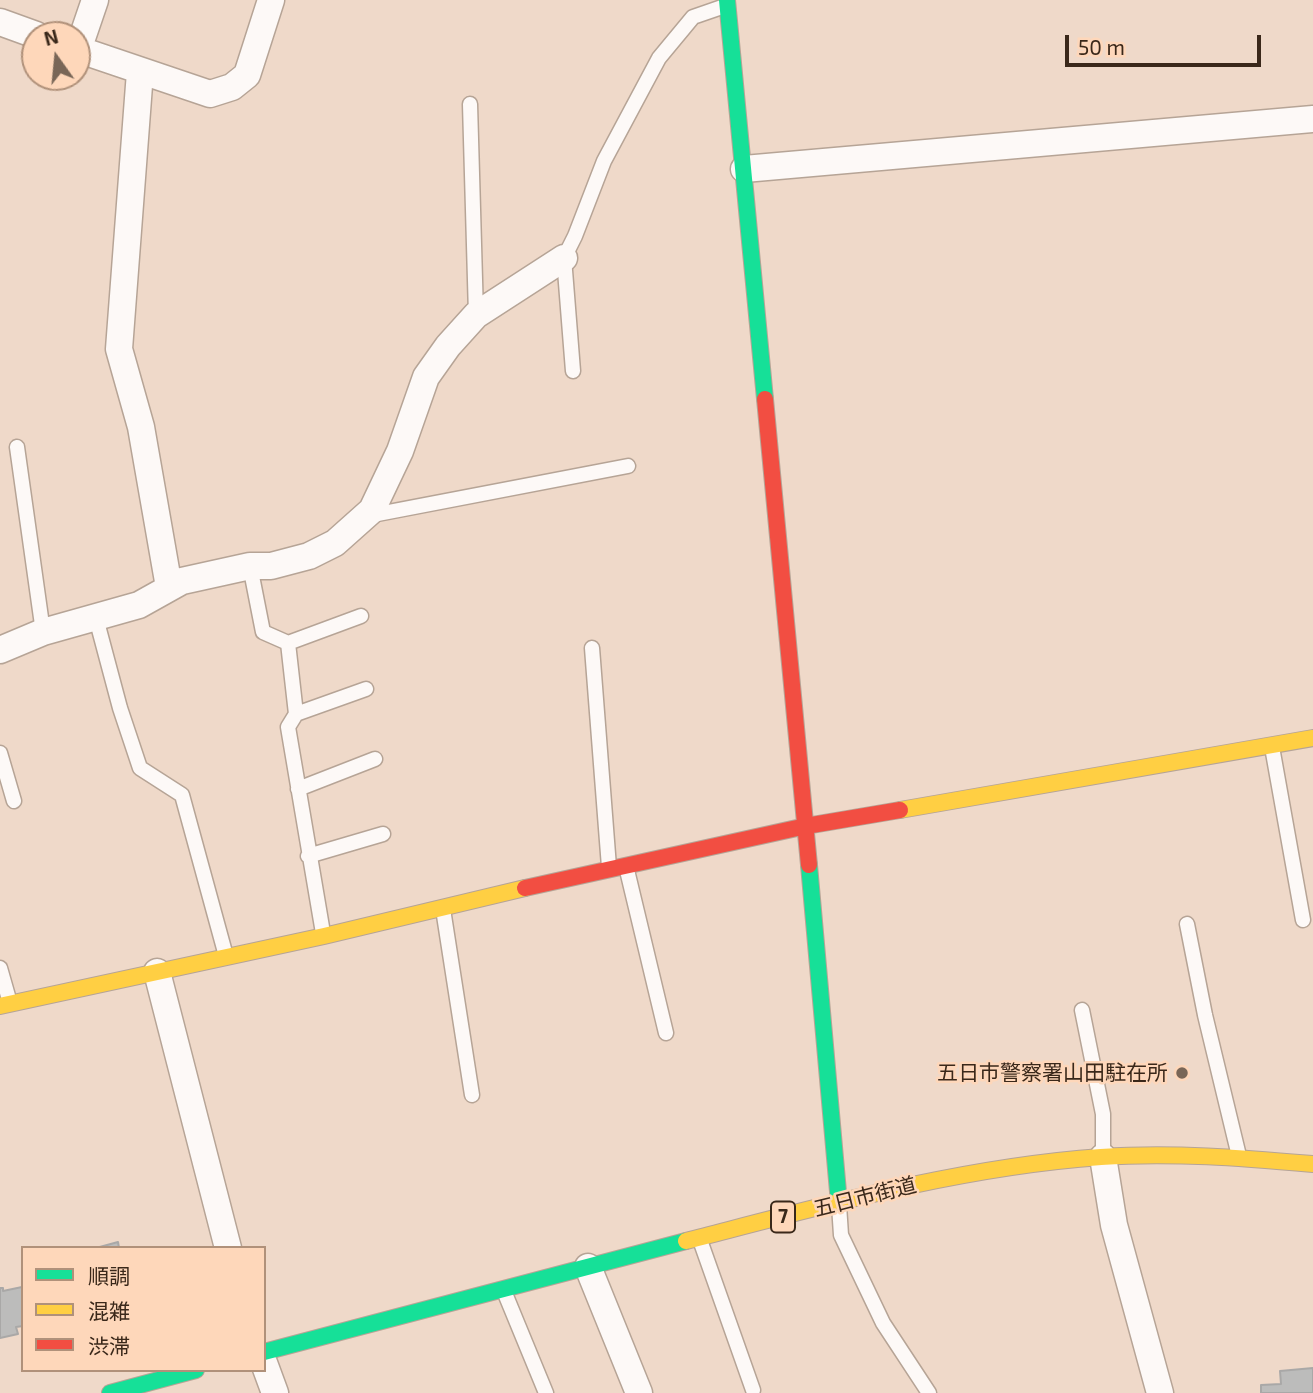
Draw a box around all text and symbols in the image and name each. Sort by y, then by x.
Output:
north arrow [21,21,91,91]
scale bar [1068,21,1264,65]
text: N [41,24,61,50]
text: 50 m [1078,34,1125,59]
place label: 五日市警察署山田駐在所 [937,1060,1168,1086]
marker: 五日市警察署山田駐在所 [1174,1065,1190,1081]
street label: 五日市街道 [811,1172,919,1222]
road number: 7 [771,1202,795,1232]
legend [21,1246,266,1372]
text: 順調 [88,1263,130,1288]
text: 混雑 [88,1298,130,1323]
text: 渋滞 [88,1333,130,1358]

